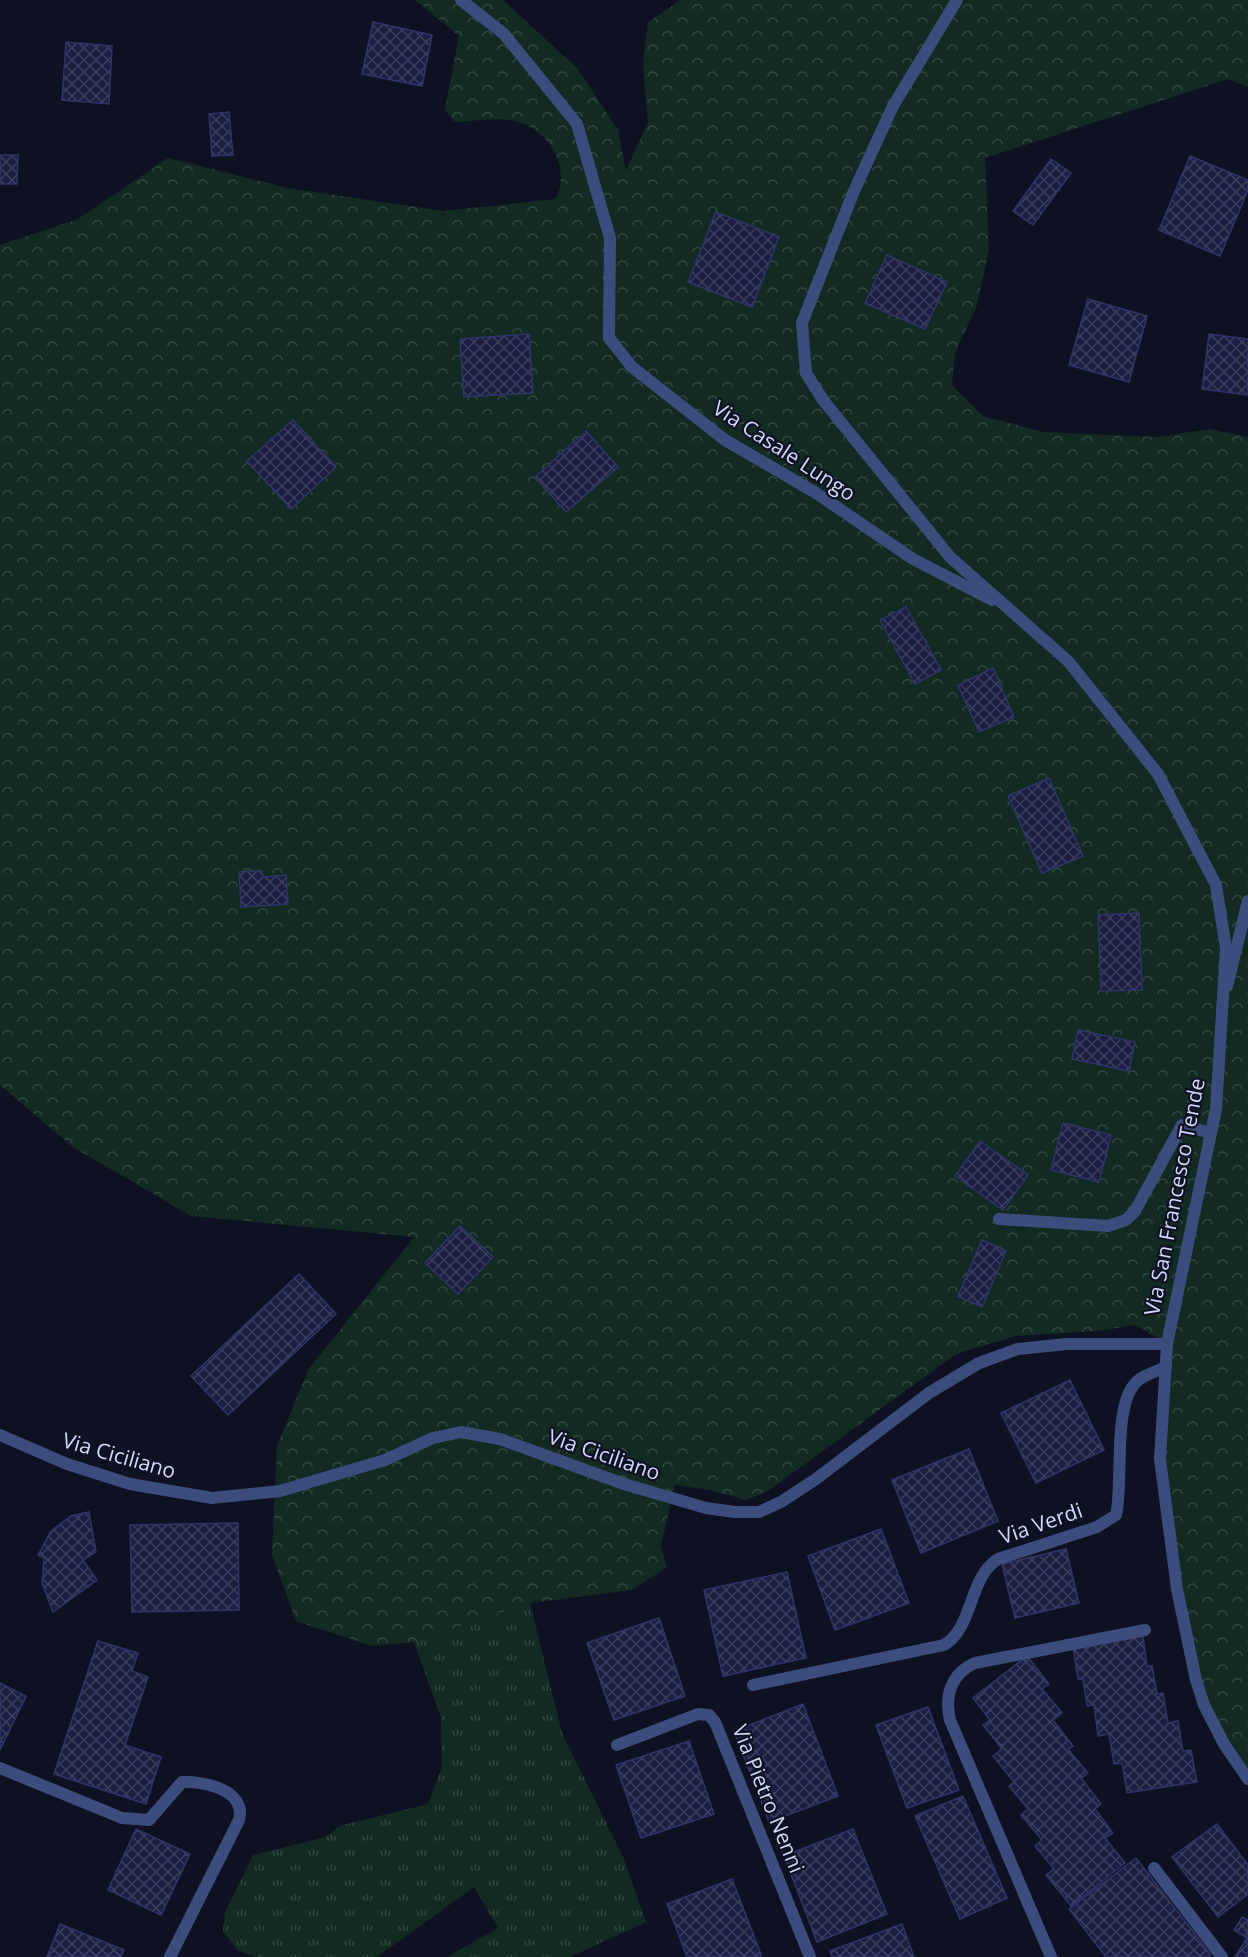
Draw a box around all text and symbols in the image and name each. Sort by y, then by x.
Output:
street label: Via Casale Lungo [708,394,861,507]
street label: Via San Francesco Tende [1137,1076,1211,1318]
street label: Via Ciciliano [545,1422,664,1486]
street label: Via Ciciliano [59,1426,179,1485]
street label: Via Verdi [995,1496,1086,1550]
street label: Via Pietro Nenni [726,1720,811,1877]

